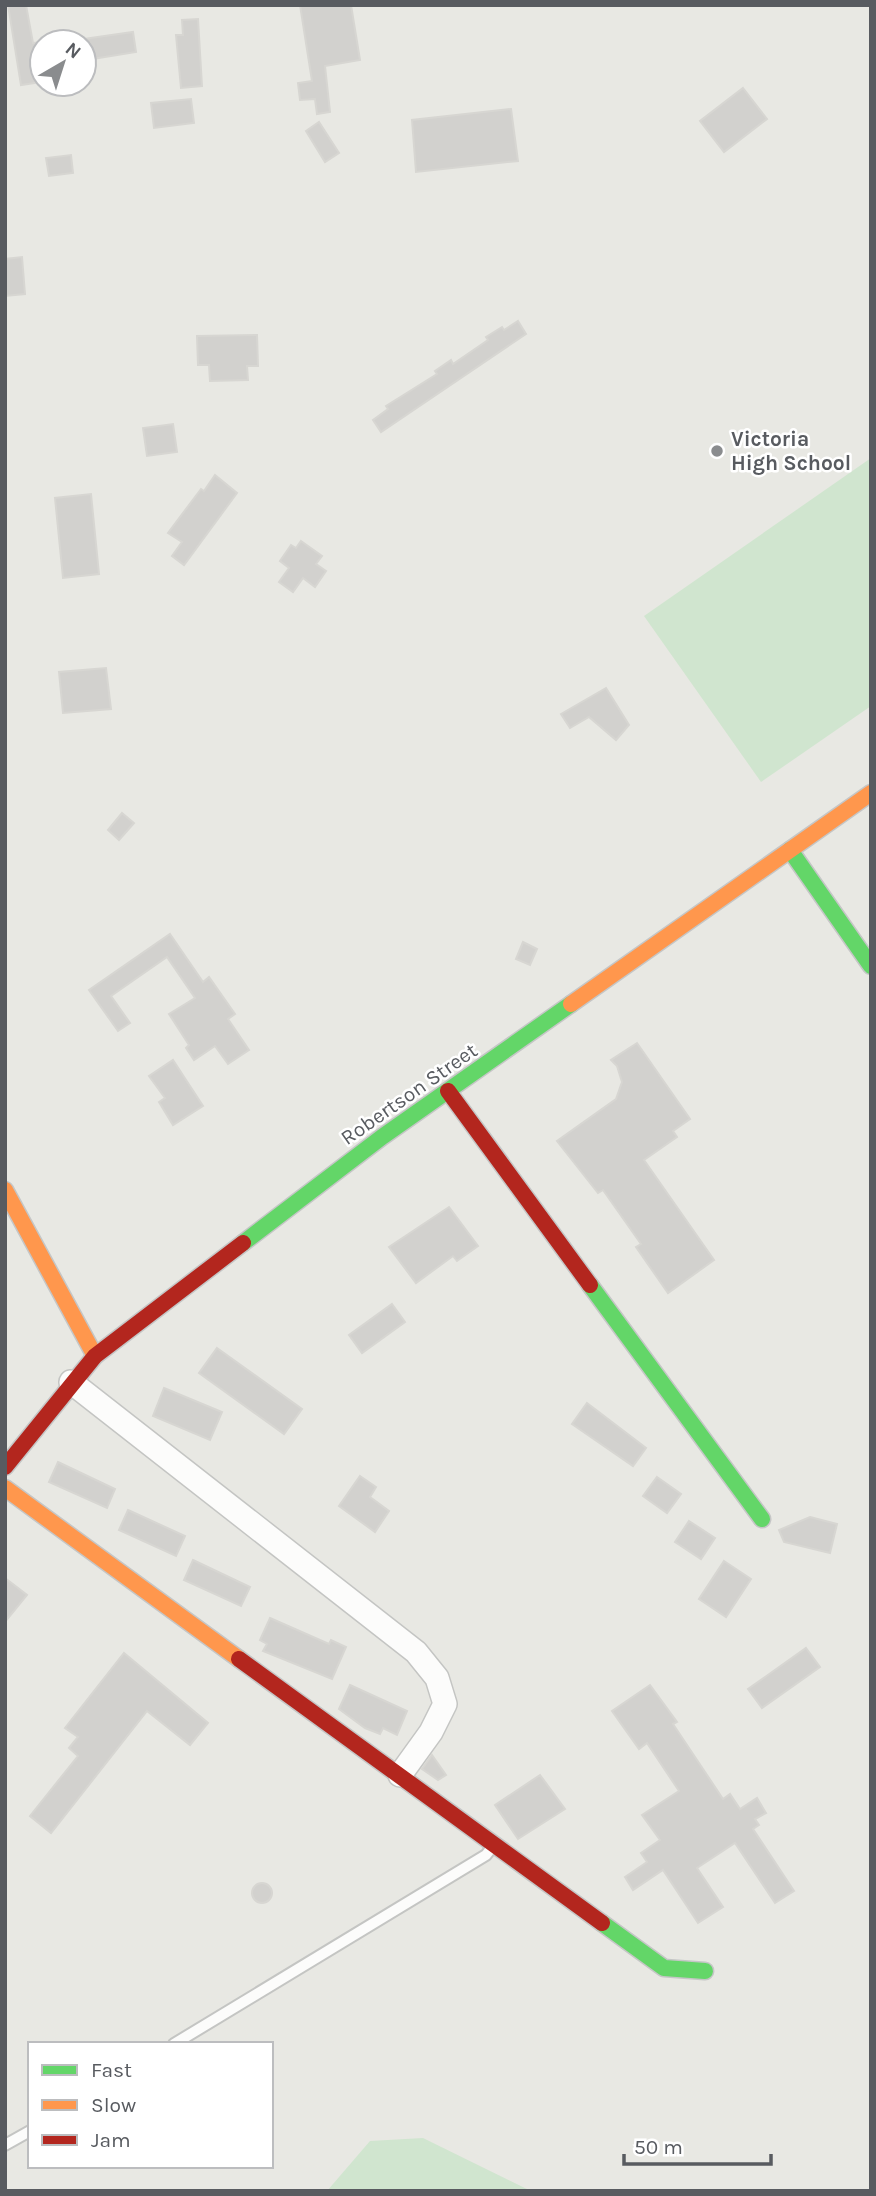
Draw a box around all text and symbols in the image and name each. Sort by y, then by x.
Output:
north arrow [28,28,98,98]
text: N [61,38,85,63]
place label: Victoria High School [731,427,851,475]
marker: Victoria High School [709,443,725,459]
street label: Robertson Street [336,1038,482,1150]
legend [28,2042,273,2168]
text: Fast [91,2058,132,2082]
text: Slow [91,2093,136,2117]
scale bar [624,2122,771,2166]
text: Jam [91,2128,131,2152]
text: 50 m [634,2135,683,2159]

